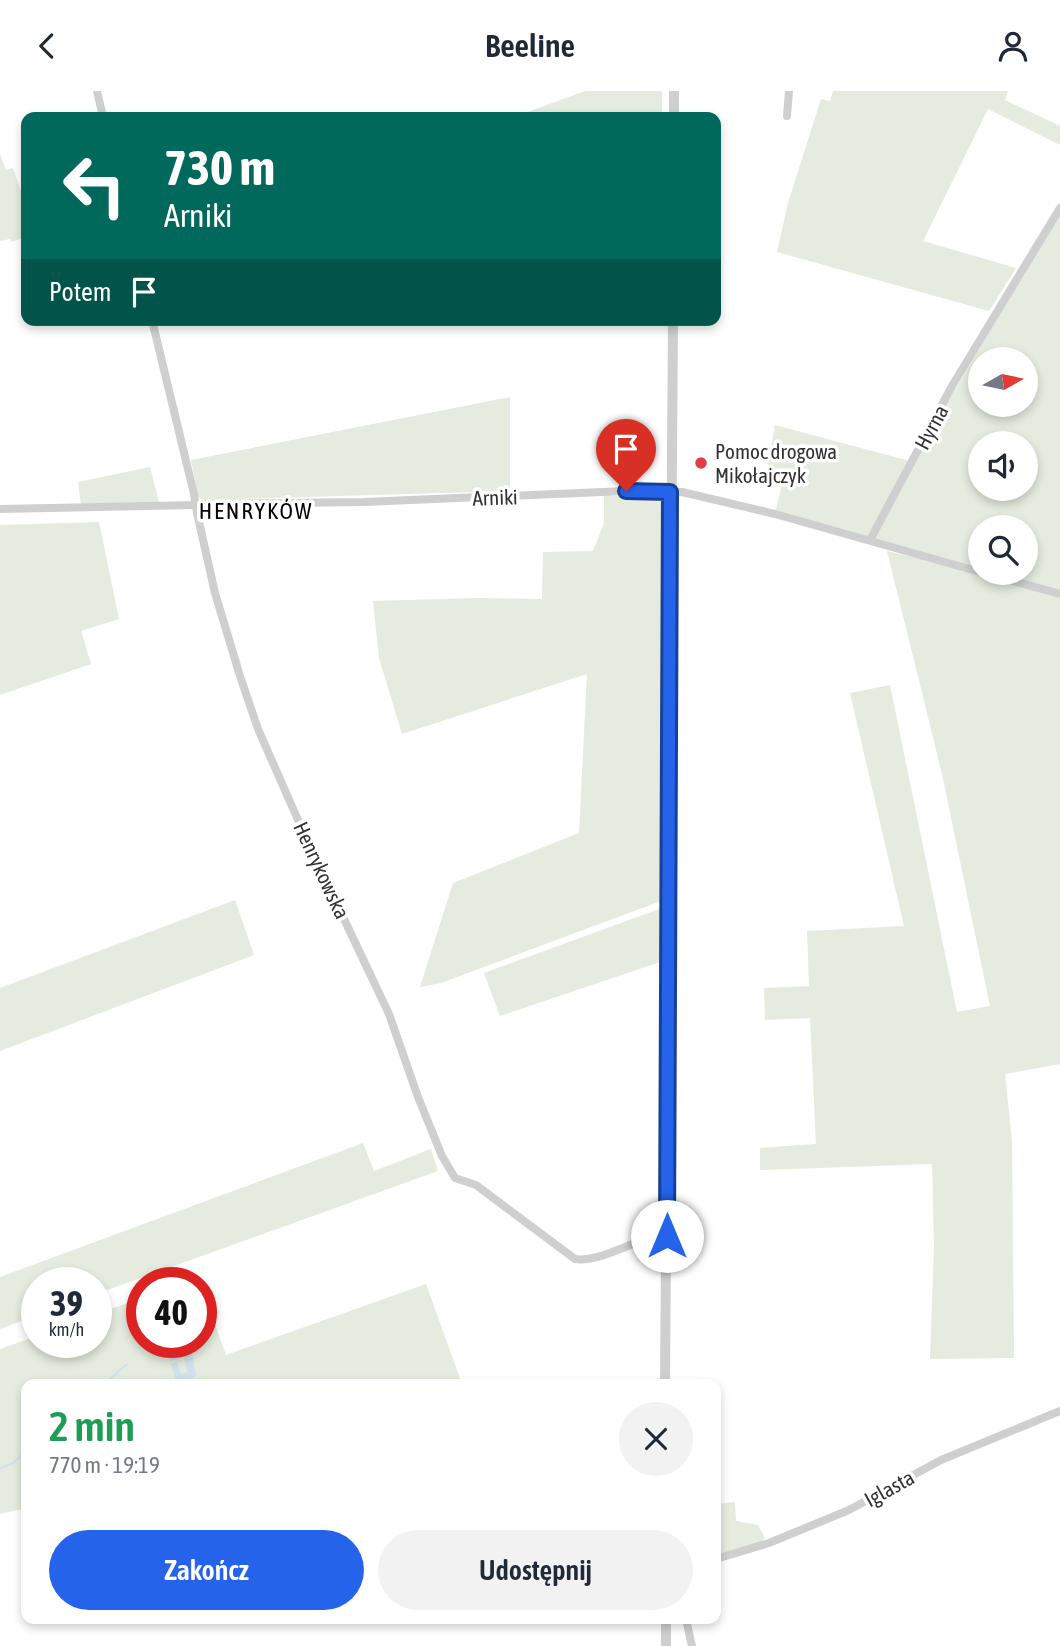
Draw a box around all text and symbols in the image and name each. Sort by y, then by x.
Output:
icon: back [28,27,66,65]
text: Beeline [485,27,575,64]
icon: person [994,27,1032,65]
text: 730 m [164,139,275,195]
icon: left [49,140,140,231]
text: Arniki [164,197,232,234]
icon: arrive [125,273,163,311]
text: Potem [49,277,111,307]
north arrow [968,347,1038,417]
map controls [968,347,1038,585]
street label: Hyrna [909,401,953,453]
pin [596,419,656,491]
icon: arrive [607,430,645,468]
button: sound [968,431,1038,501]
place label: Pomoc drogowa Mikołajczyk [715,439,837,487]
marker: Pomoc drogowa Mikołajczyk [693,455,709,471]
street label: Arniki [472,484,518,510]
district label: HENRYKÓW [199,498,313,524]
button: search [968,515,1038,585]
street label: Henrykowska [289,818,355,922]
position arrow [630,1199,704,1273]
speed limit sign: 40 [126,1267,217,1358]
text: 39 [50,1283,83,1323]
text: km/h [49,1319,84,1340]
text: 2 min [49,1402,135,1450]
button: close [619,1402,693,1476]
text: 770 m · 19:19 [49,1452,160,1478]
street label: Iglasta [860,1465,918,1511]
button: Zakończ [49,1530,364,1610]
button: Udostępnij [378,1530,693,1610]

